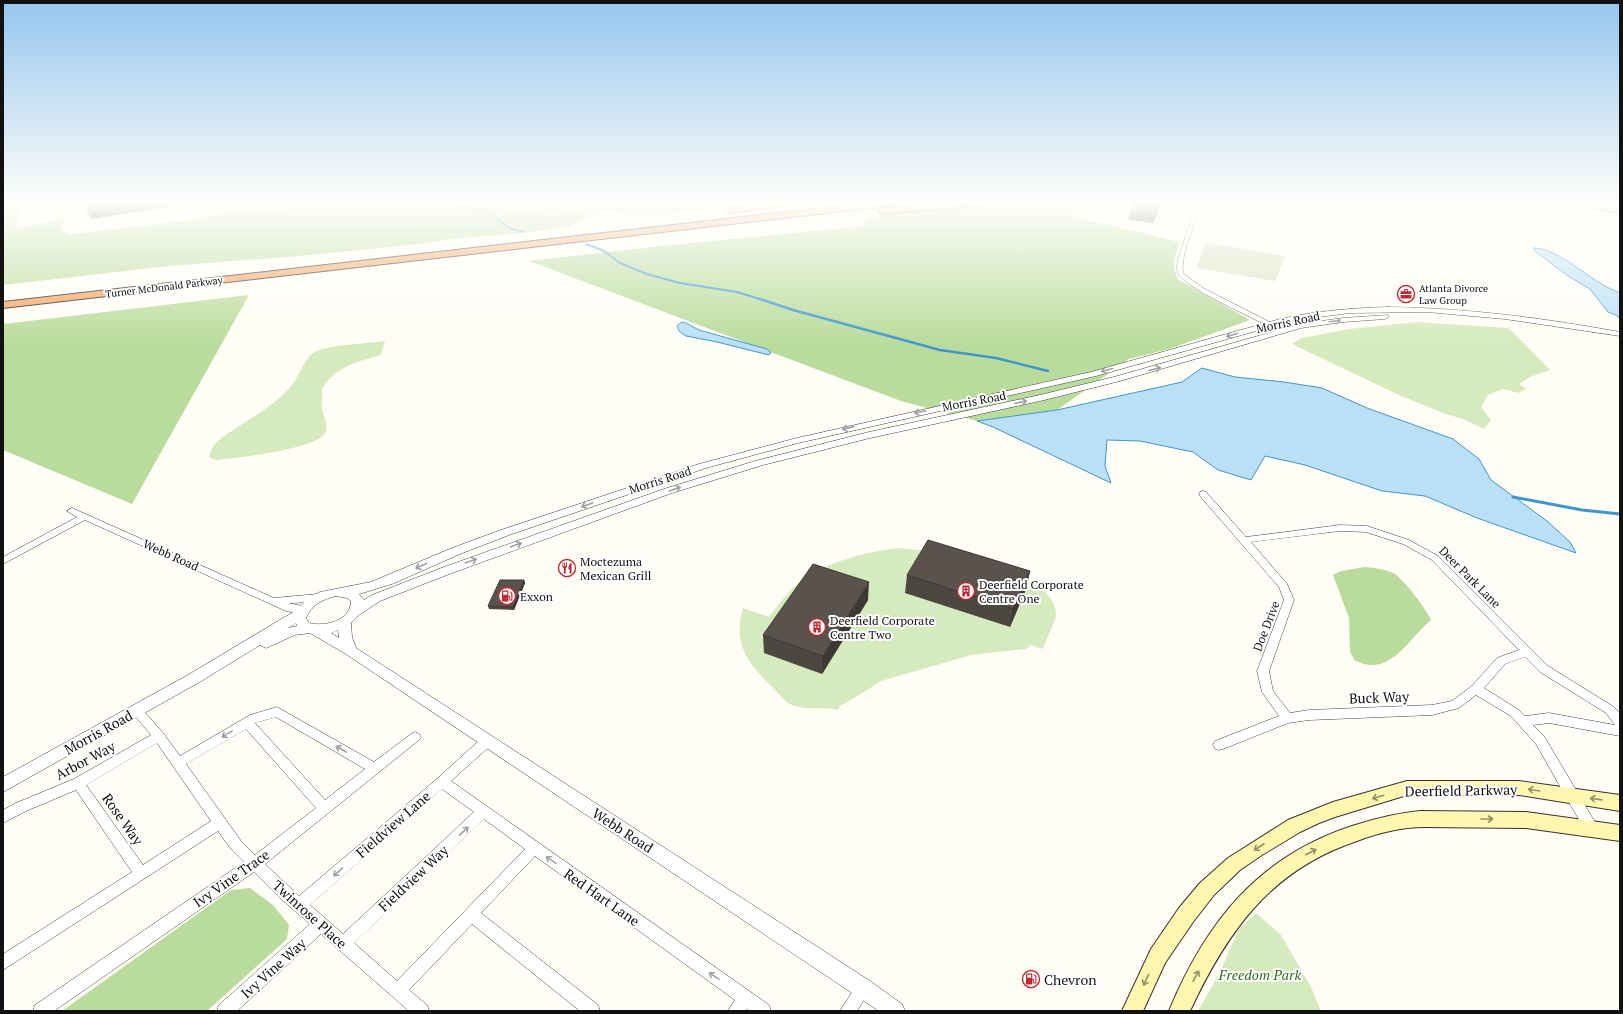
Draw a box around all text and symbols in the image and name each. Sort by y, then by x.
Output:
street label: Turner McDonald Parkway [105,273,224,301]
place label: Atlanta Divorce Law Group [1419,282,1488,307]
office icon: Atlanta Divorce Law Group [1396,284,1416,304]
street label: Morris Road [1255,308,1322,336]
one-way arrow [1328,317,1341,325]
one-way arrow [1226,332,1239,339]
one-way arrow [1148,365,1161,372]
one-way arrow [1101,367,1114,374]
street label: Morris Road [941,387,1008,415]
one-way arrow [1014,398,1027,406]
one-way arrow [914,408,927,416]
one-way arrow [841,425,854,433]
street label: Morris Road [627,463,693,497]
one-way arrow [668,485,681,492]
one-way arrow [581,502,593,510]
street label: Webb Road [141,536,201,574]
one-way arrow [510,541,522,549]
street label: Deer Park Lane [1436,543,1504,611]
place label: Moctezuma Mexican Grill [580,554,652,583]
one-way arrow [465,557,477,565]
restaurant icon: Moctezuma Mexican Grill [557,558,577,578]
one-way arrow [416,563,428,570]
place label: Deerfield Corporate Centre One [979,577,1084,606]
building icon: Deerfield Corporate Centre One [956,581,976,601]
fuel station icon: Exxon [497,586,517,606]
place label: Exxon [520,589,553,604]
street label: Doe Drive [1250,599,1282,653]
place label: Deerfield Corporate Centre Two [830,613,935,642]
building icon: Deerfield Corporate Centre Two [807,617,827,637]
street label: Buck Way [1349,686,1410,708]
street label: Morris Road [60,705,136,759]
one-way arrow [221,731,233,739]
street label: Arbor Way [52,736,119,784]
one-way arrow [336,745,347,753]
street label: Deerfield Parkway [1405,780,1518,800]
street label: Fieldview Lane [352,786,434,862]
one-way arrow [1528,786,1541,794]
street label: Rose Way [98,789,148,849]
one-way arrow [1372,794,1385,801]
one-way arrow [1590,795,1603,803]
street label: Webb Road [589,803,657,857]
one-way arrow [1480,815,1493,823]
one-way arrow [458,827,468,836]
street label: Fieldview Way [374,840,453,915]
one-way arrow [1253,843,1264,851]
street label: Ivy Vine Trace [189,845,273,911]
one-way arrow [1305,848,1317,855]
one-way arrow [546,856,557,864]
street label: Red Hart Lane [560,864,644,930]
one-way arrow [332,867,343,876]
street label: Twinrose Place [269,876,351,952]
street label: Ivy Vine Way [236,933,310,1002]
park label: Freedom Park [1218,965,1301,984]
fuel station icon: Chevron [1021,969,1041,989]
place label: Chevron [1044,970,1097,989]
one-way arrow [1193,970,1201,982]
one-way arrow [709,972,720,980]
one-way arrow [1142,974,1149,986]

